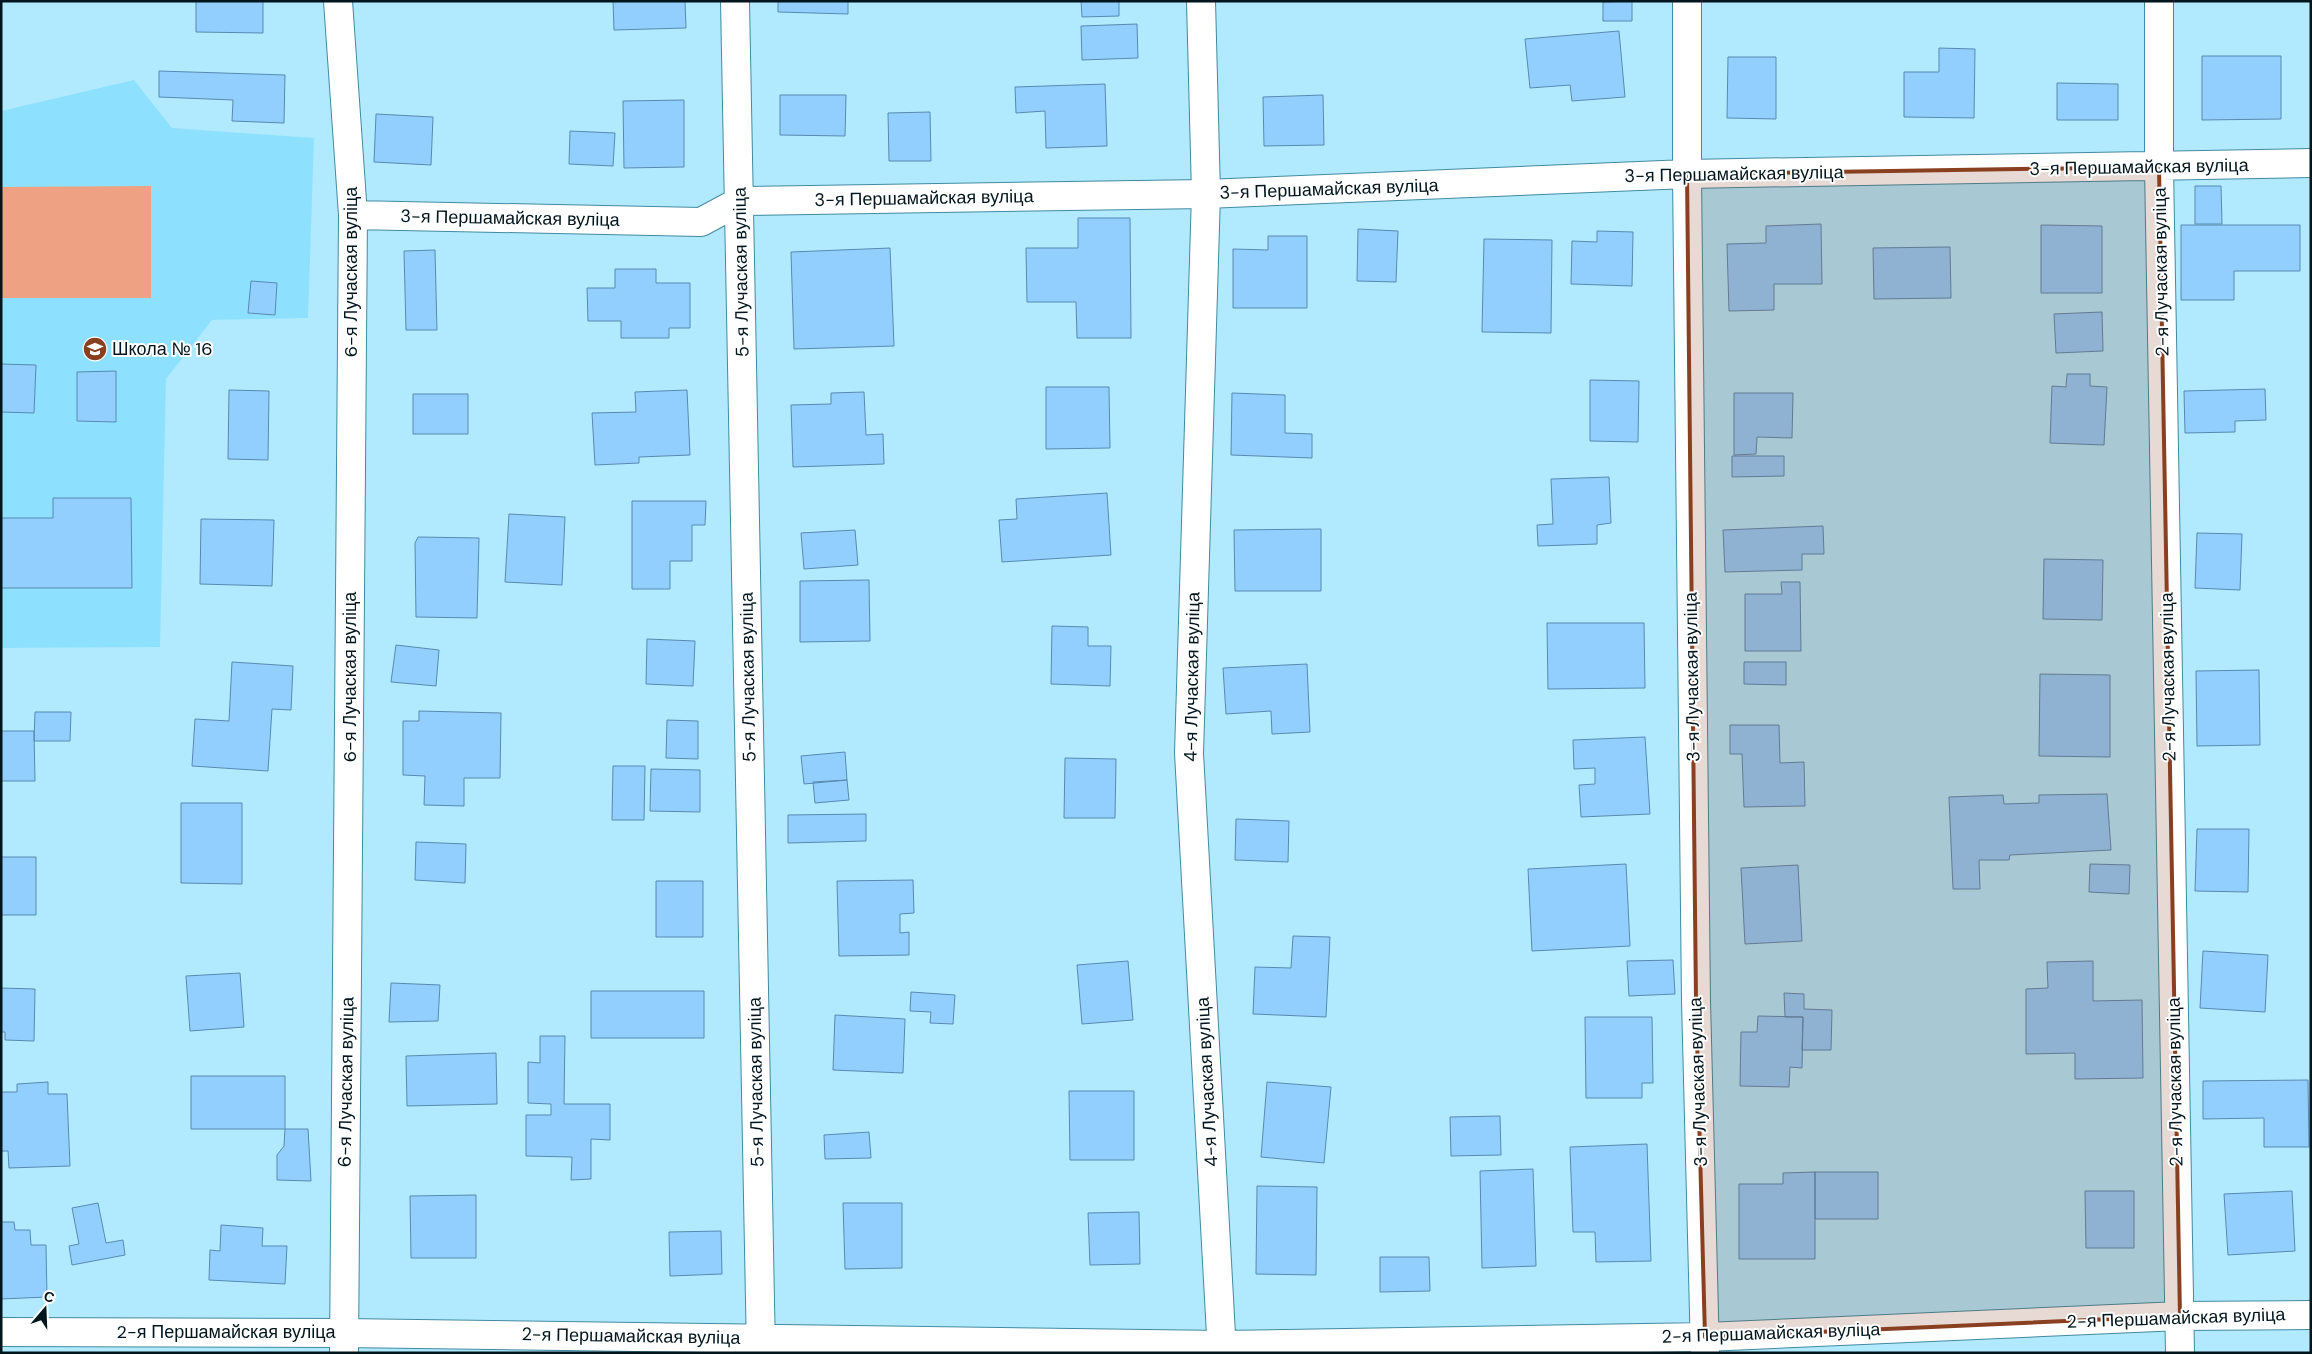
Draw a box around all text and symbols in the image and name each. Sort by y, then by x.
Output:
street label: 3-я Першамайская вуліца [2029,153,2250,181]
street label: 3-я Першамайская вуліца [1624,160,1845,188]
street label: 3-я Першамайская вуліца [1219,173,1440,205]
street label: 3-я Першамайская вуліца [814,184,1035,212]
street label: 6-я Лучаская вуліца [339,186,363,357]
street label: 5-я Лучаская вуліца [728,186,754,357]
street label: 2-я Лучаская вуліца [2148,186,2174,357]
street label: 3-я Першамайская вуліца [400,204,621,232]
school or university icon: Школа № 16 [82,336,108,362]
place label: Школа № 16 [112,337,213,361]
street label: 6-я Лучаская вуліца [338,591,362,762]
street label: 5-я Лучаская вуліца [735,591,761,762]
street label: 4-я Лучаская вуліца [1179,591,1205,762]
street label: 3-я Лучаская вуліца [1679,591,1705,762]
street label: 2-я Лучаская вуліца [2155,591,2181,762]
street label: 4-я Лучаская вуліца [1191,995,1223,1168]
street label: 6-я Лучаская вуліца [333,996,360,1167]
street label: 5-я Лучаская вуліца [743,996,769,1167]
street label: 3-я Лучаская вуліца [1683,996,1713,1167]
street label: 2-я Лучаская вуліца [2162,996,2188,1167]
north arrow [20,1284,70,1334]
text: С [42,1287,57,1307]
street label: 2-я Першамайская вуліца [2066,1302,2287,1334]
street label: 2-я Першамайская вуліца [1661,1317,1882,1349]
street label: 2-я Першамайская вуліца [117,1320,336,1344]
street label: 2-я Першамайская вуліца [521,1322,742,1350]

